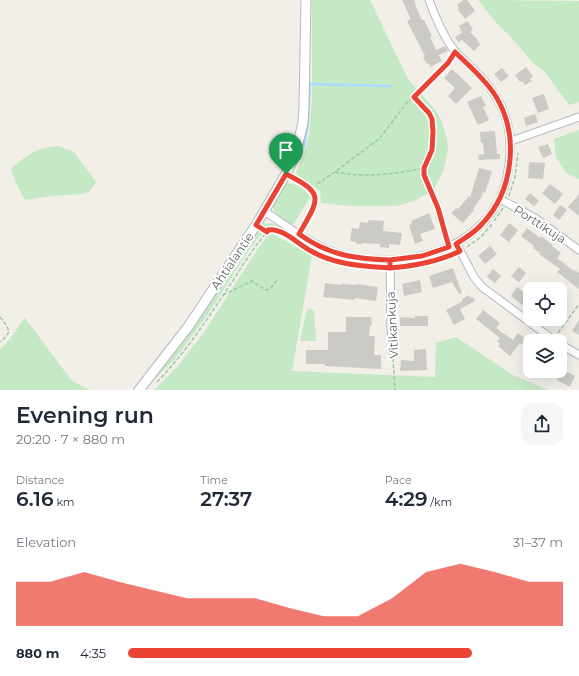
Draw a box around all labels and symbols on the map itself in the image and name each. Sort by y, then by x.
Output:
pin [269,133,303,174]
street label: Porttikuja [511,202,569,246]
street label: Ahtialantie [207,230,257,292]
street label: Vitikankuja [383,291,401,359]

